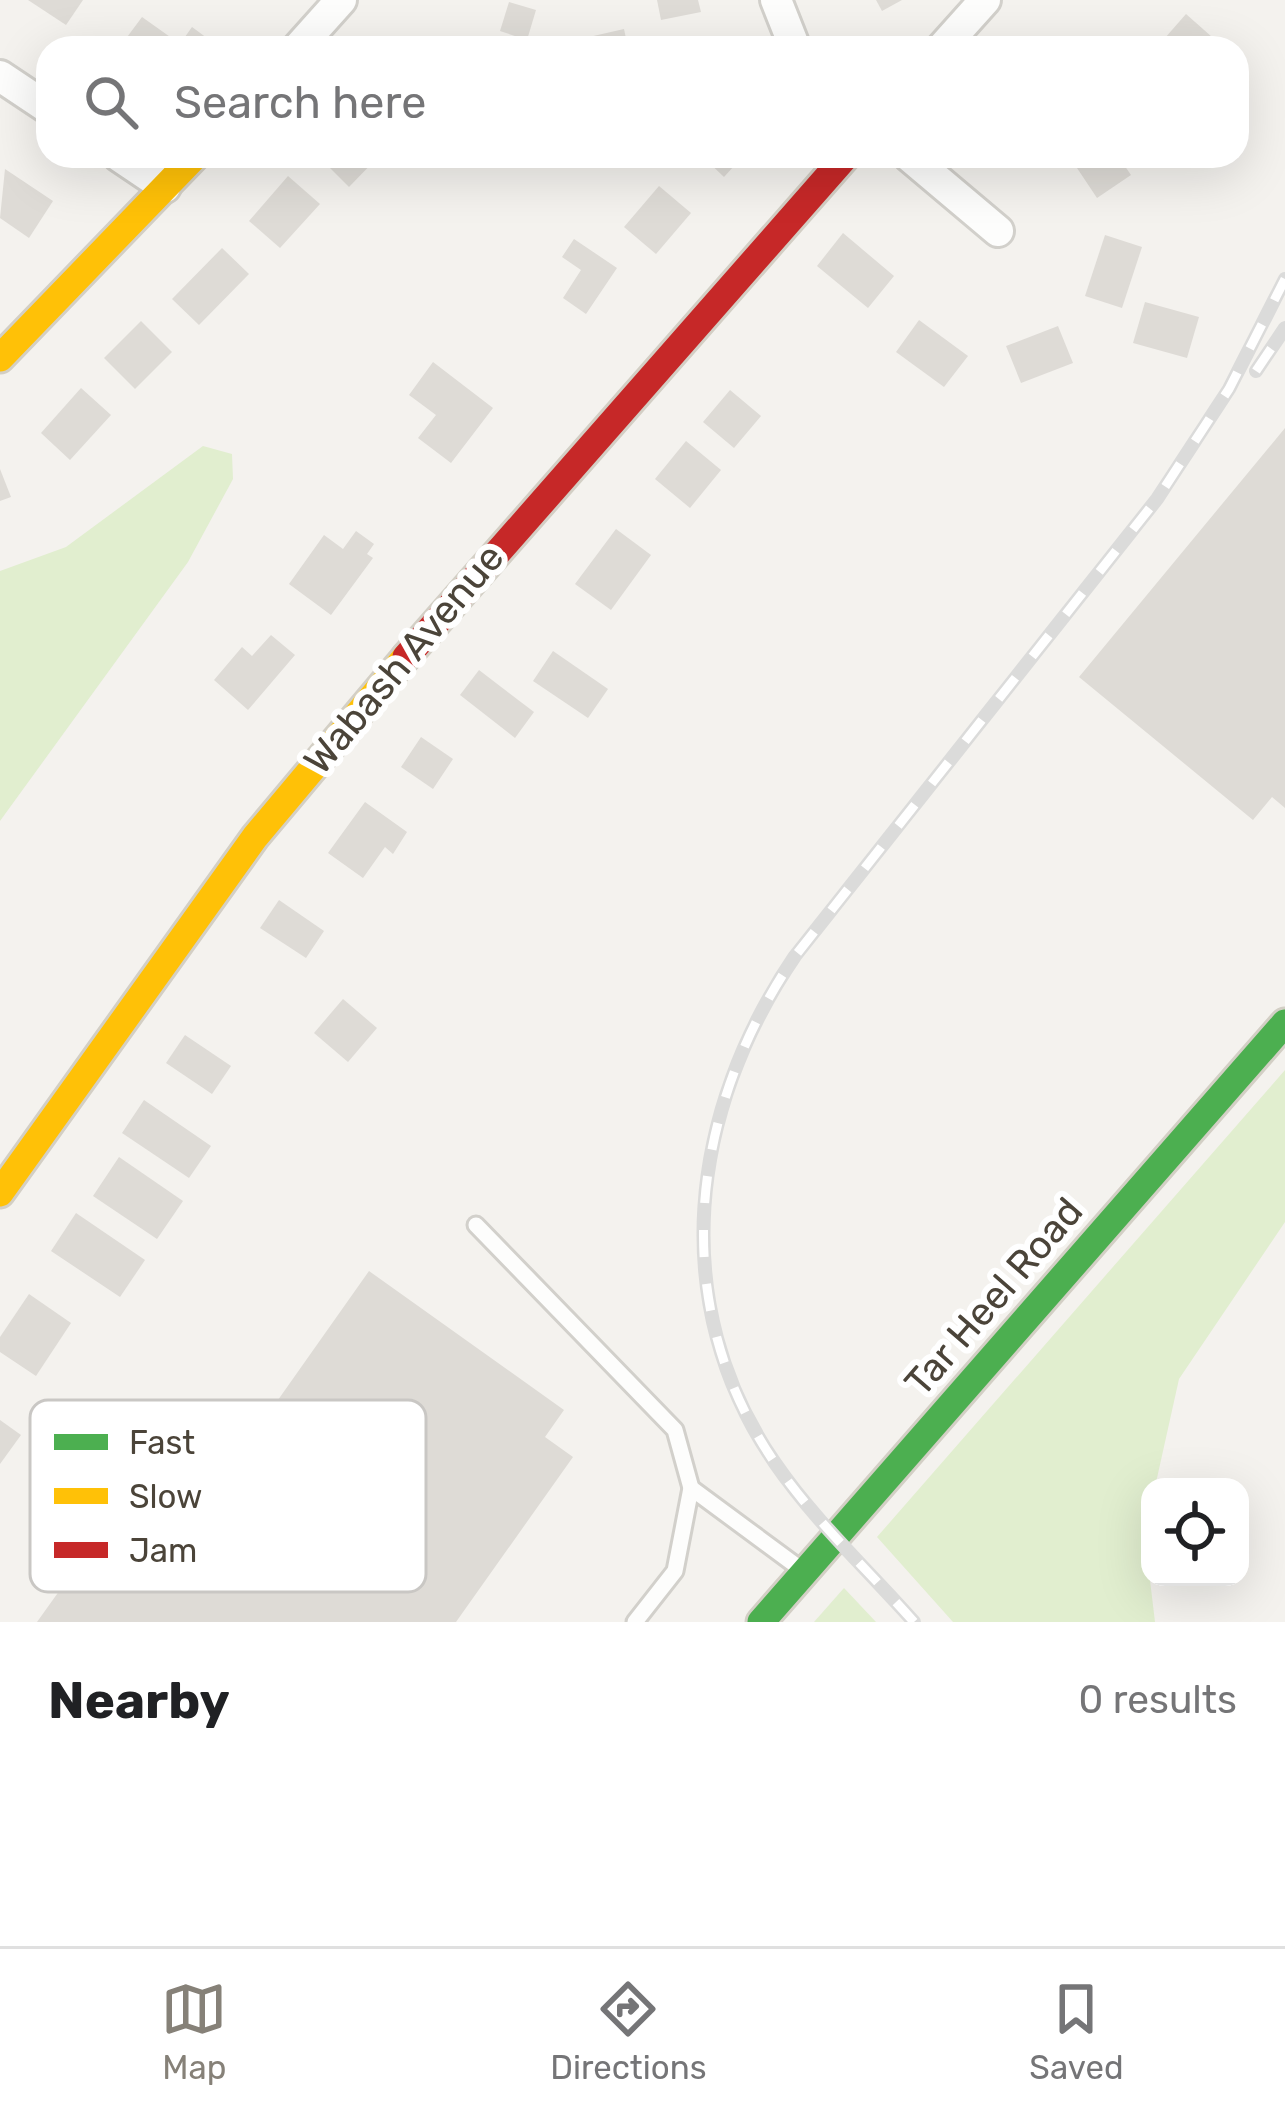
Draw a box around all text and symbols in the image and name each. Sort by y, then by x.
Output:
search box [36,36,1249,168]
icon: search [78,69,144,135]
text: Search here [174,76,426,129]
street label: Wabash Avenue [295,535,513,783]
street label: Tar Heel Road [896,1189,1092,1405]
legend [30,1400,426,1592]
text: Fast [129,1423,195,1462]
text: Slow [129,1477,203,1516]
map controls [1141,1478,1249,1586]
button: locate [1141,1478,1249,1586]
text: Jam [129,1531,197,1570]
text: Nearby [48,1670,230,1731]
text: 0 results [1078,1677,1237,1723]
tab: Map [161,1976,227,2087]
tab: Directions [550,1976,707,2087]
tab: Saved [1029,1976,1124,2087]

